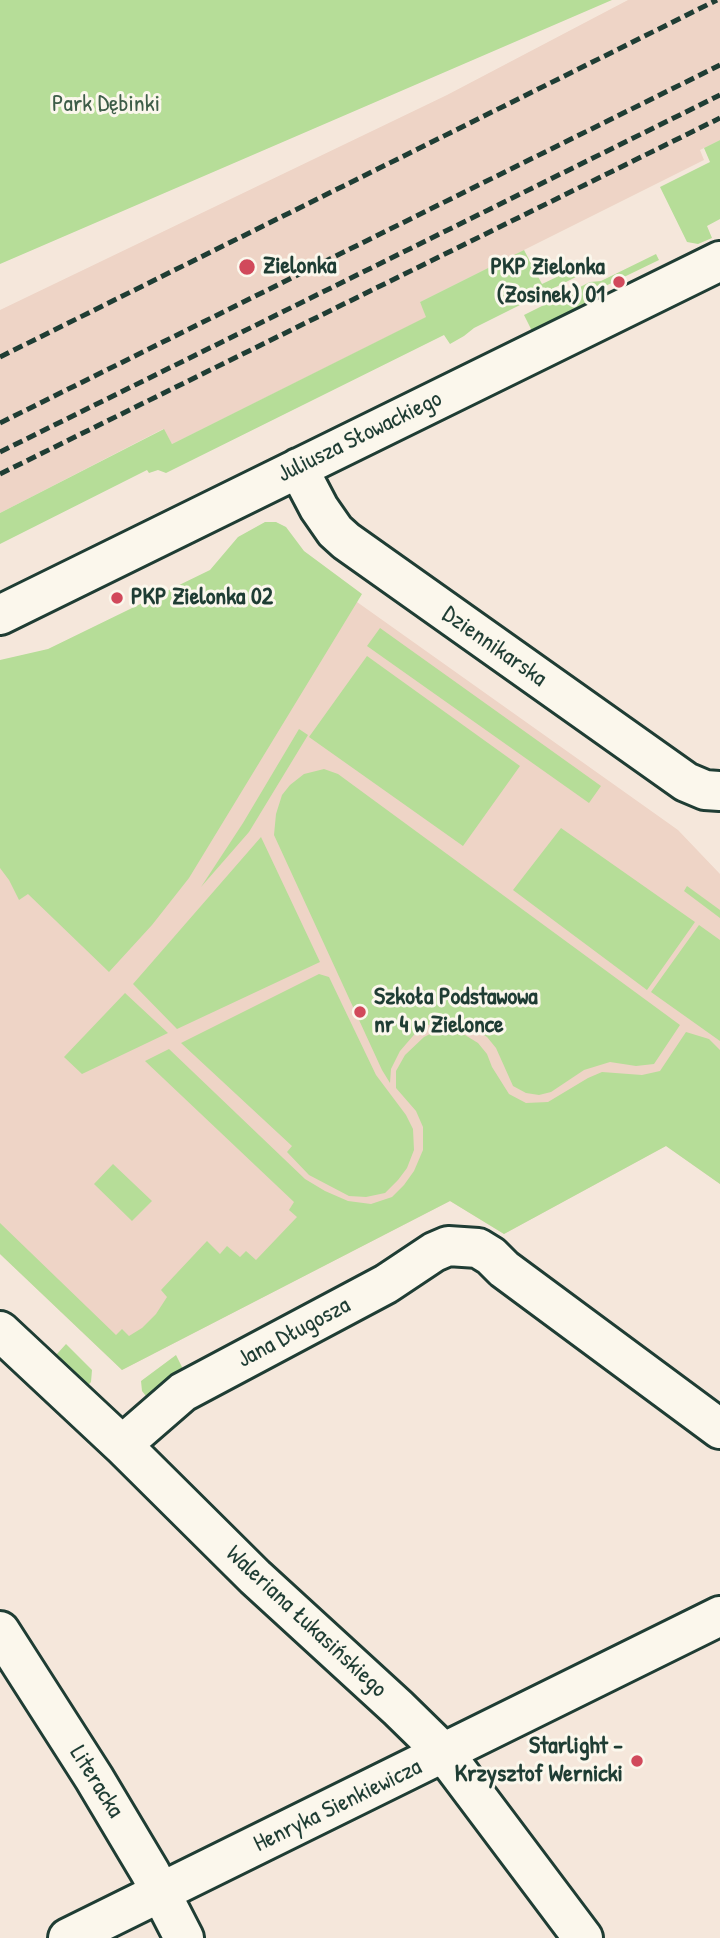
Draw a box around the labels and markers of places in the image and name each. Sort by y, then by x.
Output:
place label: Zielonka [263,253,336,281]
place label: PKP Zielonka (Zosinek) 01 [490,254,605,310]
marker: Zielonka [237,257,257,277]
marker: PKP Zielonka (Zosinek) 01 [611,274,627,290]
place label: PKP Zielonka 02 [131,584,273,612]
marker: PKP Zielonka 02 [109,590,125,606]
place label: Szkoła Podstawowa nr 4 w Zielonce [374,984,538,1040]
marker: Szkoła Podstawowa nr 4 w Zielonce [352,1004,368,1020]
place label: Starlight - Krzysztof Wernicki [455,1733,623,1789]
marker: Starlight - Krzysztof Wernicki [629,1753,645,1769]

